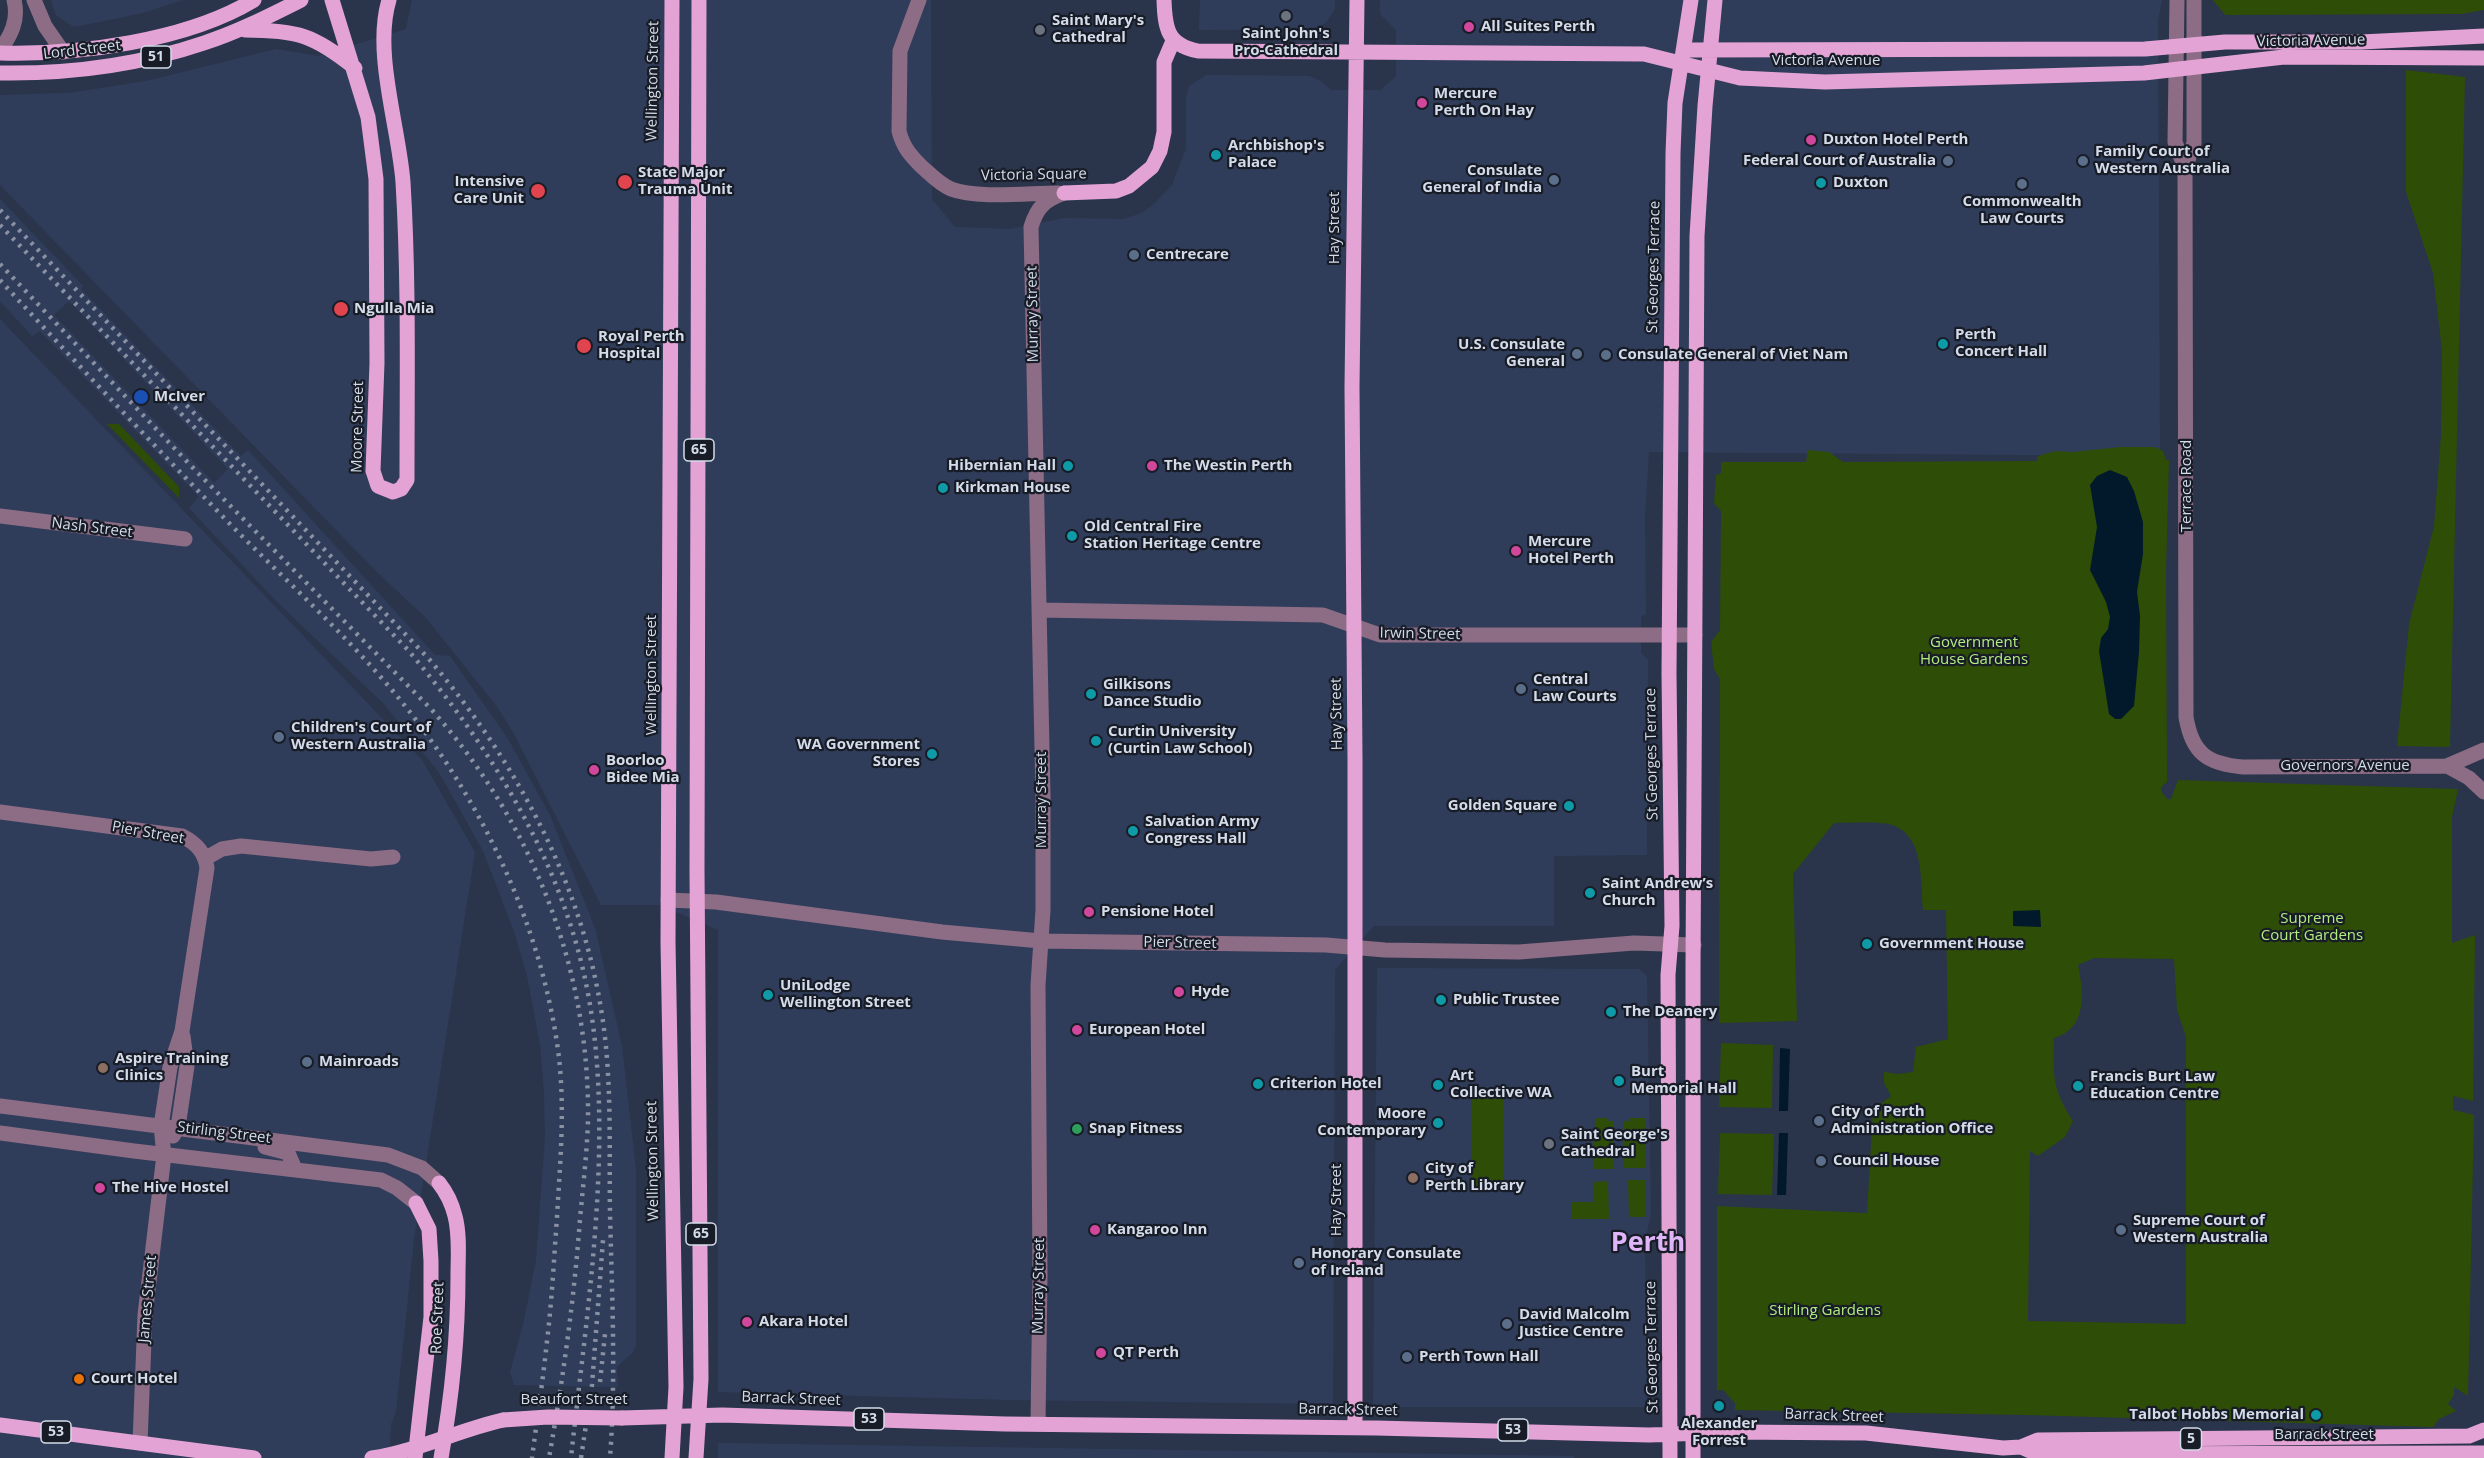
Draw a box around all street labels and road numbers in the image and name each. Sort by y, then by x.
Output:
street label: Wellington Street [643,21,663,141]
street label: Victoria Avenue [2257,31,2365,51]
street label: Lord Street [42,36,122,64]
road number: 51 [141,46,171,68]
street label: Victoria Avenue [1772,52,1880,70]
street label: Victoria Square [981,165,1087,185]
street label: Hay Street [1326,192,1344,264]
street label: St Georges Terrace [1644,201,1664,333]
street label: Murray Street [1023,266,1043,362]
street label: Moore Street [348,381,368,473]
road number: 65 [684,439,714,461]
street label: Terrace Road [2178,440,2196,532]
street label: Nash Street [50,514,134,542]
street label: Wellington Street [643,615,661,735]
street label: Irwin Street [1379,624,1461,644]
street label: Hay Street [1327,677,1347,751]
street label: St Georges Terrace [1642,688,1662,820]
street label: Murray Street [1033,752,1051,848]
street label: Governors Avenue [2280,757,2410,775]
street label: Pier Street [110,818,186,848]
street label: Pier Street [1143,933,1217,953]
street label: Wellington Street [643,1101,663,1221]
street label: Stirling Street [176,1118,272,1148]
street label: Hay Street [1328,1164,1346,1236]
road number: 65 [686,1223,716,1245]
street label: Murray Street [1029,1238,1049,1334]
street label: James Street [135,1255,161,1343]
street label: Roe Street [428,1281,448,1355]
street label: St Georges Terrace [1642,1281,1662,1413]
street label: Barrack Street [741,1388,841,1410]
street label: Beaufort Street [521,1391,627,1409]
street label: Barrack Street [1298,1400,1398,1420]
street label: Barrack Street [1784,1405,1884,1427]
road number: 53 [854,1408,884,1430]
road number: 53 [1498,1419,1528,1441]
road number: 53 [41,1421,71,1443]
street label: Barrack Street [2274,1426,2374,1444]
road number: 5 [2180,1428,2202,1450]

